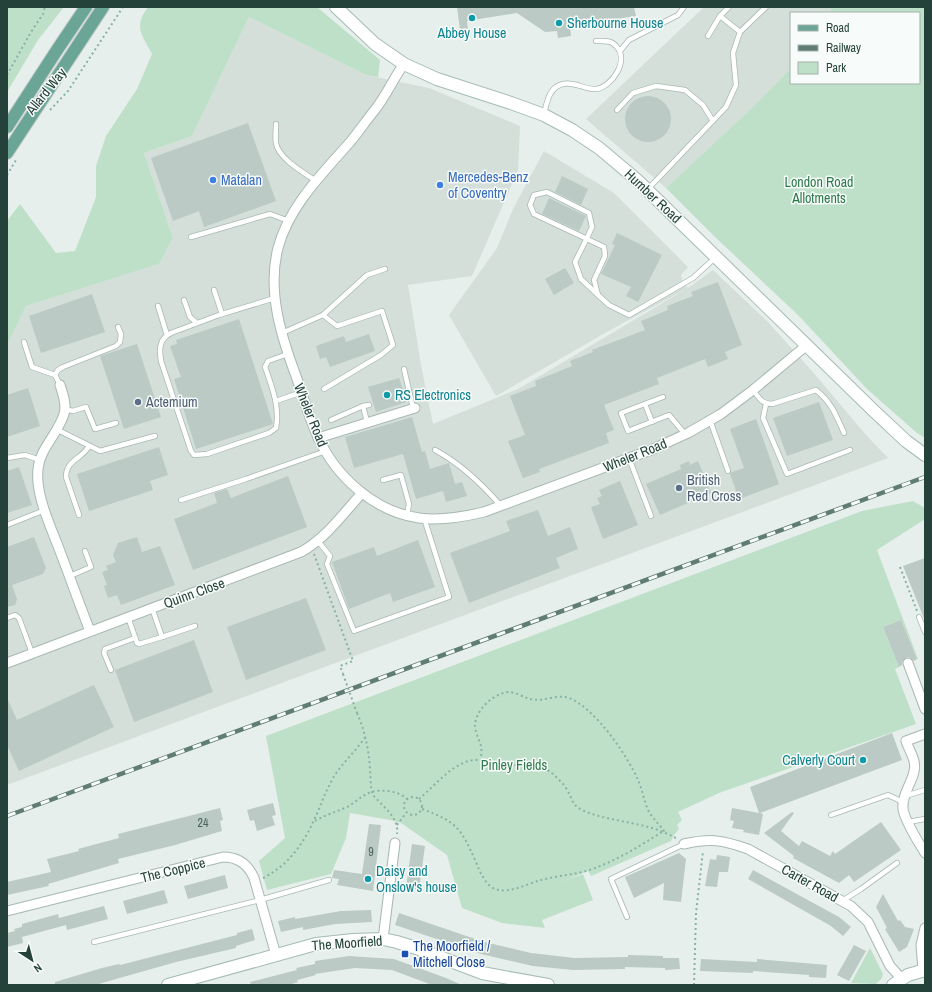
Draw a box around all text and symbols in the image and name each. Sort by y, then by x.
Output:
legend [790,12,920,84]
marker: Abbey House [467,13,477,23]
place label: Sherbourne House [567,14,663,32]
marker: Sherbourne House [554,18,564,28]
text: Road [826,20,850,36]
place label: Abbey House [437,24,506,42]
text: Railway [826,40,861,56]
text: Park [826,60,846,76]
street label: Allard Way [21,64,70,119]
street label: Humber Road [621,165,685,227]
place label: Mercedes-Benz of Coventry [448,168,529,202]
place label: Matalan [221,171,262,189]
park label: London Road Allotments [785,173,853,207]
marker: Matalan [208,175,218,185]
marker: Mercedes-Benz of Coventry [435,180,445,190]
street label: Wheler Road [290,381,332,449]
place label: RS Electronics [395,386,471,404]
marker: RS Electronics [382,390,392,400]
place label: Actemium [145,393,198,411]
marker: Actemium [133,397,143,407]
street label: Wheler Road [601,434,669,476]
place label: British Red Cross [687,471,741,505]
marker: British Red Cross [674,483,684,493]
street label: Quinn Close [161,574,227,612]
place label: Calverly Court [782,751,855,769]
marker: Calverly Court [858,755,868,765]
park label: Pinley Fields [481,756,547,774]
house number: 24 [198,815,209,831]
house number: 9 [368,844,374,860]
street label: The Coppice [139,853,207,887]
street label: Carter Road [778,860,842,906]
place label: Daisy and Onslow's house [376,862,457,896]
marker: Daisy and Onslow's house [363,874,373,884]
street label: The Moorfield [311,932,383,954]
place label: The Moorfield / Mitchell Close [413,937,491,971]
north arrow [12,940,52,980]
marker: The Moorfield / Mitchell Close [400,949,410,959]
text: N [31,961,45,976]

